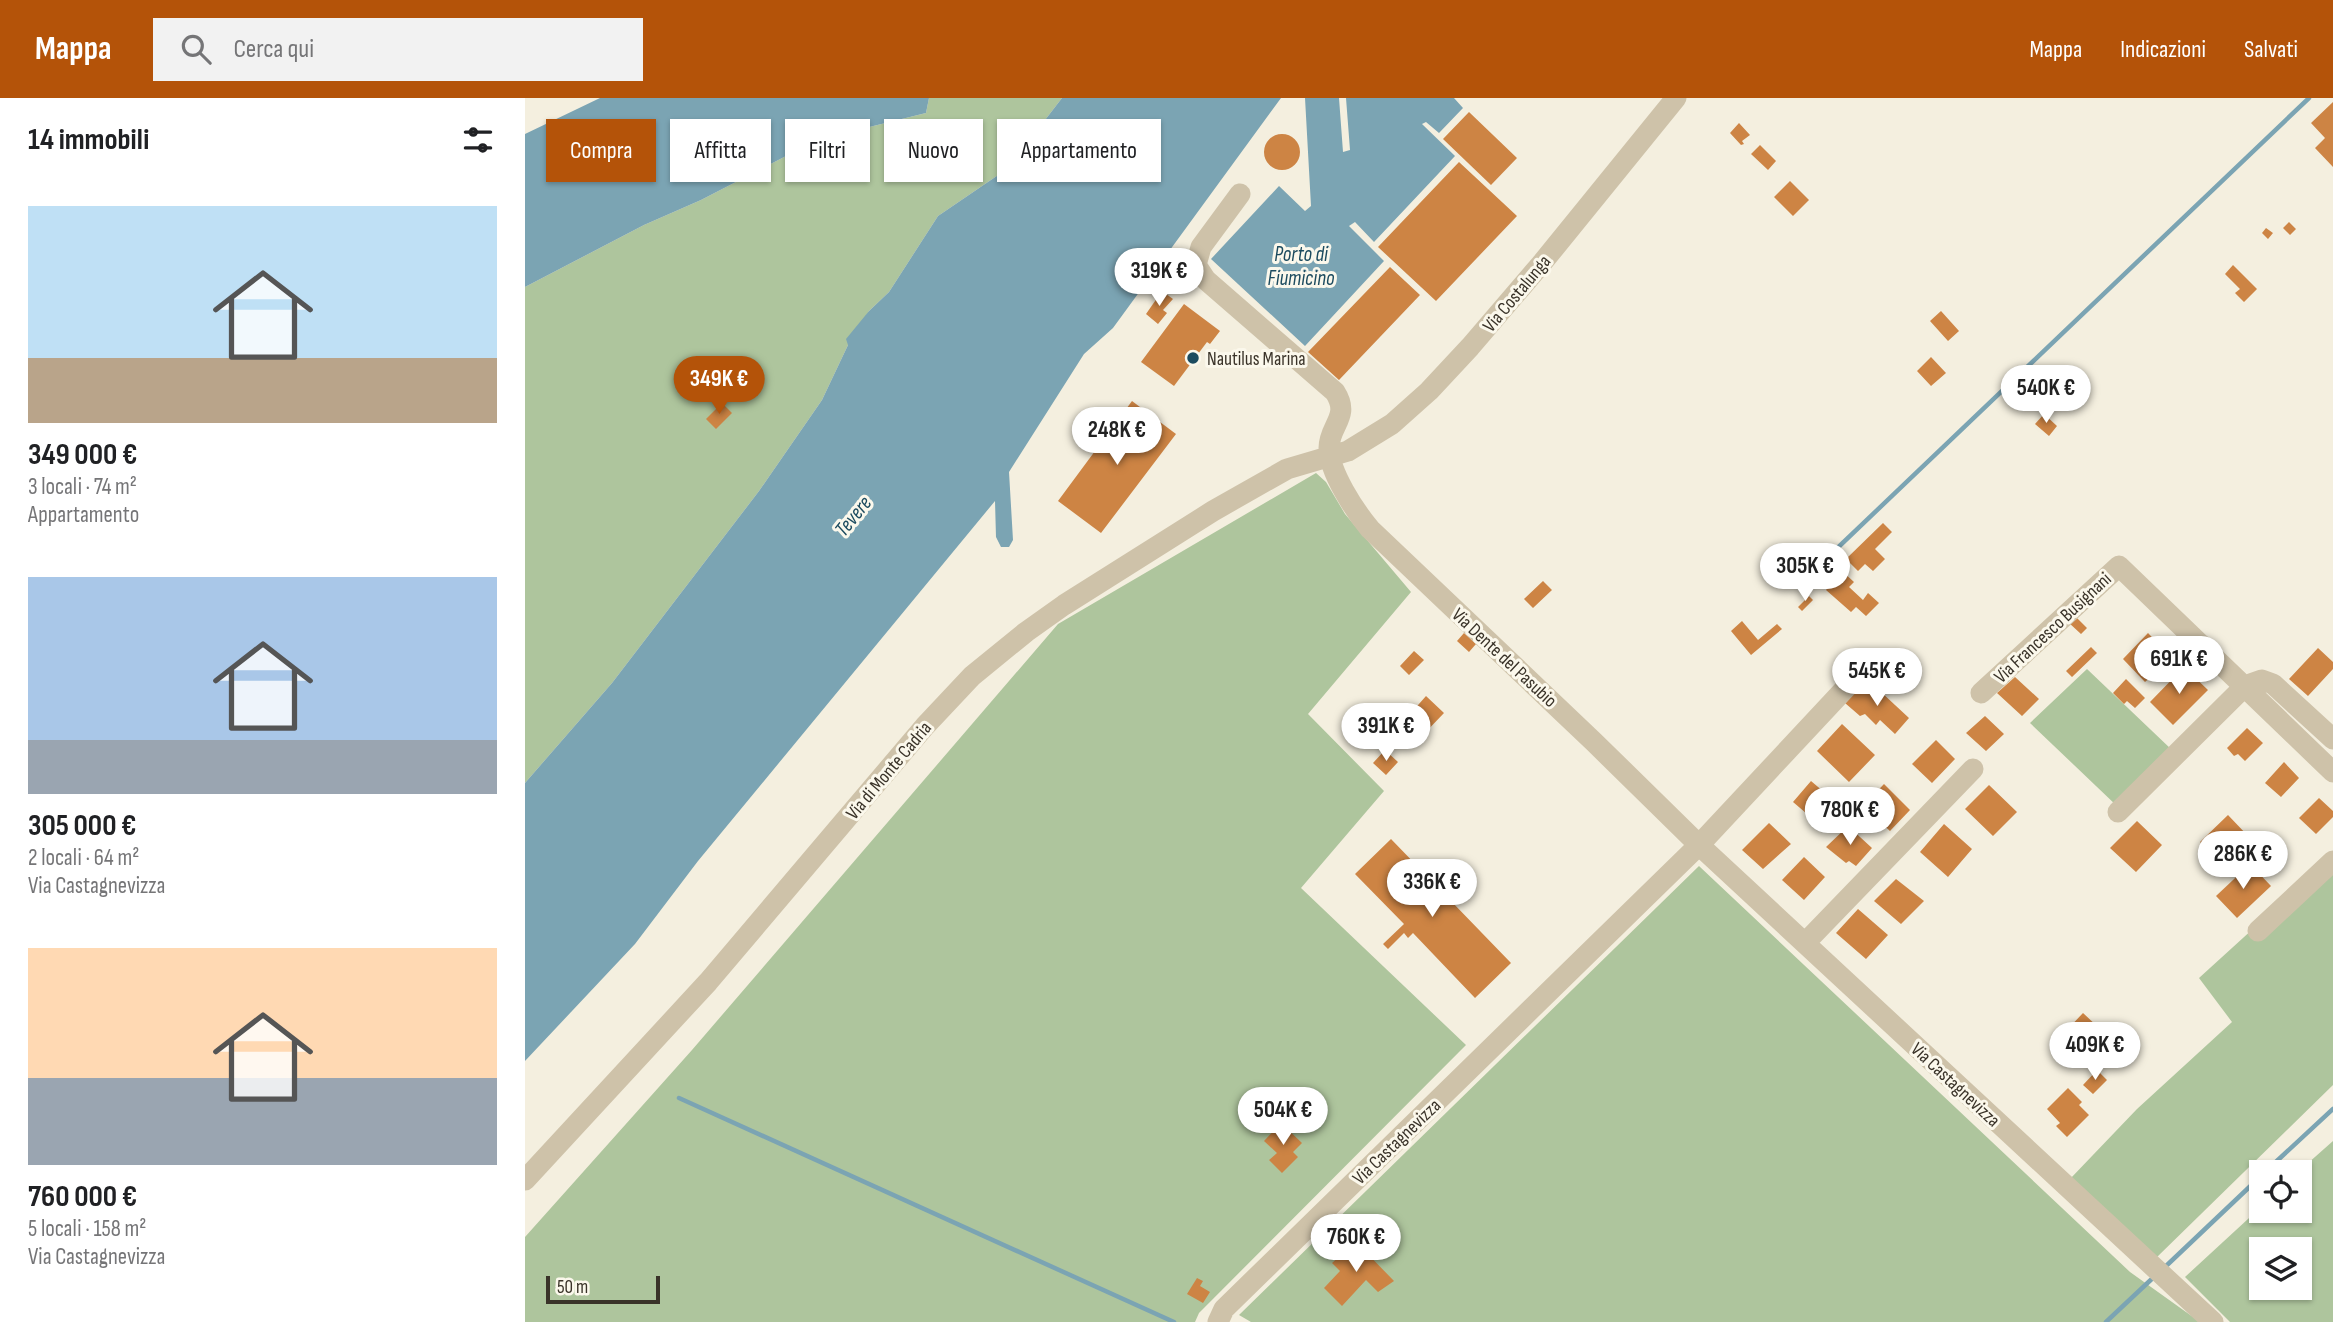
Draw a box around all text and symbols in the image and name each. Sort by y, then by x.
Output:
search box [153,18,643,81]
text: Mappa [35,29,111,69]
icon: search [177,30,215,68]
text: Cerca qui [233,34,314,65]
text: Mappa [2030,35,2082,64]
text: Indicazioni [2120,35,2206,64]
text: Salvati [2244,35,2298,64]
chip: Compra [546,119,656,182]
chip: Affitta [670,119,771,182]
chip: Filtri [785,119,870,182]
chip: Nuovo [884,119,983,182]
chip: Appartamento [997,119,1161,182]
icon: filters [459,121,497,159]
text: 14 immobili [28,122,149,158]
water label: Porto di Fiumicino [1268,242,1335,291]
pin: 319K € [1102,248,1216,308]
street label: Via Costalunga [1478,251,1556,337]
icon: home [200,252,326,378]
text: 319K € [1131,257,1187,285]
place label: Nautilus Marina [1207,348,1306,371]
marker: Nautilus Marina [1185,350,1201,366]
pin: 349K € [662,356,776,416]
text: 349K € [690,365,748,393]
pin: 540K € [1989,366,2103,425]
text: 540K € [2017,374,2075,402]
pin: 248K € [1060,408,1174,467]
text: 248K € [1088,416,1146,444]
text: 349 000 € [28,437,137,473]
text: 3 locali · 74 m² [28,473,137,501]
water label: Tevere [830,491,877,542]
text: Appartamento [28,501,139,529]
pin: 305K € [1748,544,1862,603]
text: 305K € [1776,552,1834,580]
street label: Via Francesco Busignani [1990,568,2116,688]
street label: Via Dente del Pasubio [1447,604,1561,713]
icon: home [200,623,326,749]
pin: 691K € [2122,636,2236,696]
text: 691K € [2150,645,2208,673]
pin: 545K € [1820,648,1934,708]
text: 545K € [1848,657,1906,685]
pin: 391K € [1329,704,1443,763]
text: 391K € [1357,712,1415,740]
street label: Via di Monte Cadria [841,717,937,825]
pin: 780K € [1793,788,1907,847]
text: 780K € [1821,796,1879,824]
text: 305 000 € [28,808,136,844]
pin: 286K € [2186,832,2300,891]
text: 286K € [2214,840,2272,868]
text: 2 locali · 64 m² [28,844,139,872]
pin: 336K € [1375,860,1489,919]
text: 336K € [1403,868,1461,896]
text: Via Castagnevizza [28,872,165,900]
icon: home [200,994,326,1120]
pin: 409K € [2038,1023,2152,1082]
text: 409K € [2065,1031,2125,1059]
street label: Via Castagnevizza [1906,1038,2004,1132]
pin: 504K € [1226,1088,1340,1147]
street label: Via Castagnevizza [1348,1094,1446,1190]
text: 504K € [1254,1096,1312,1124]
map controls [2249,1160,2312,1300]
button: locate [2249,1160,2312,1223]
text: 760 000 € [28,1179,137,1215]
pin: 760K € [1299,1214,1413,1274]
text: 5 locali · 158 m² [28,1215,146,1243]
text: 760K € [1327,1223,1385,1251]
button: layers [2249,1237,2312,1300]
text: Via Castagnevizza [28,1243,165,1271]
scale bar [546,1273,660,1305]
text: 50 m [557,1276,588,1299]

